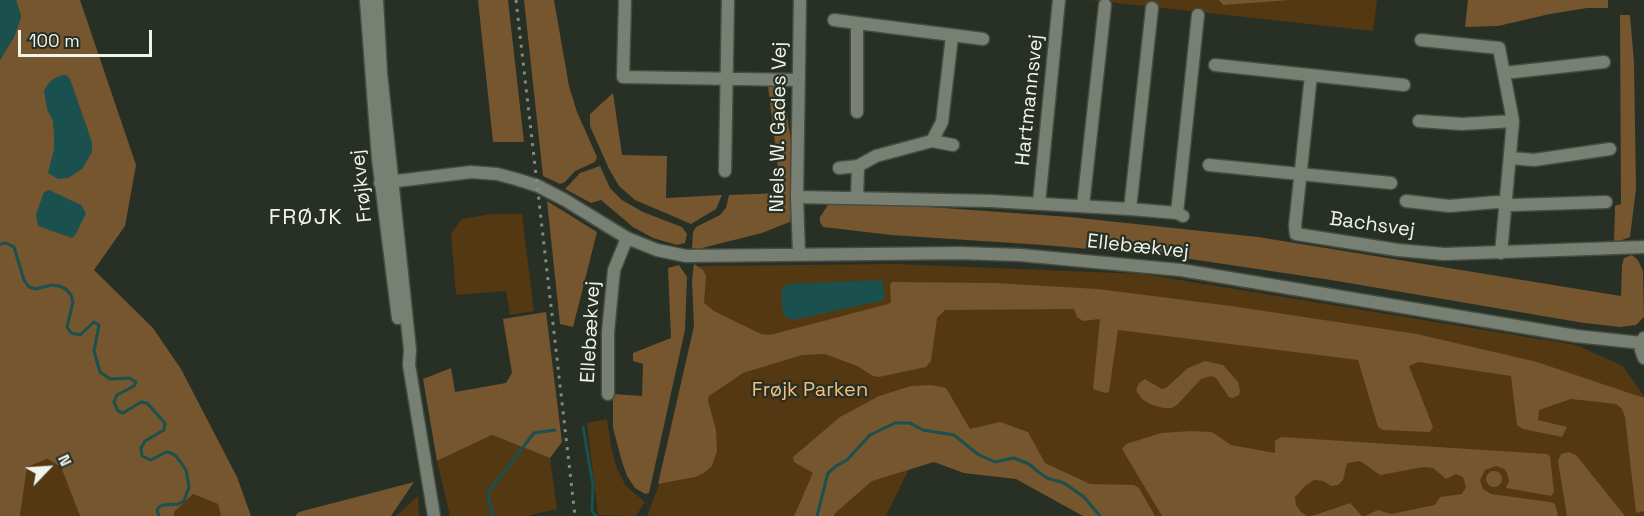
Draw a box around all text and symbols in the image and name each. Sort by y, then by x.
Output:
scale bar [21,18,154,56]
text: 100 m [29,29,80,52]
street label: Hartmannsvej [1011,33,1049,167]
street label: Niels W. Gades Vej [766,41,792,213]
street label: Frøjkvej [346,148,378,224]
district label: FRØJK [269,205,343,231]
street label: Bachsvej [1328,207,1416,243]
street label: Ellebækvej [1086,230,1190,264]
street label: Ellebækvej [576,280,606,384]
park label: Frøjk Parken [752,379,868,403]
north arrow [18,438,78,498]
text: N [53,451,77,469]

